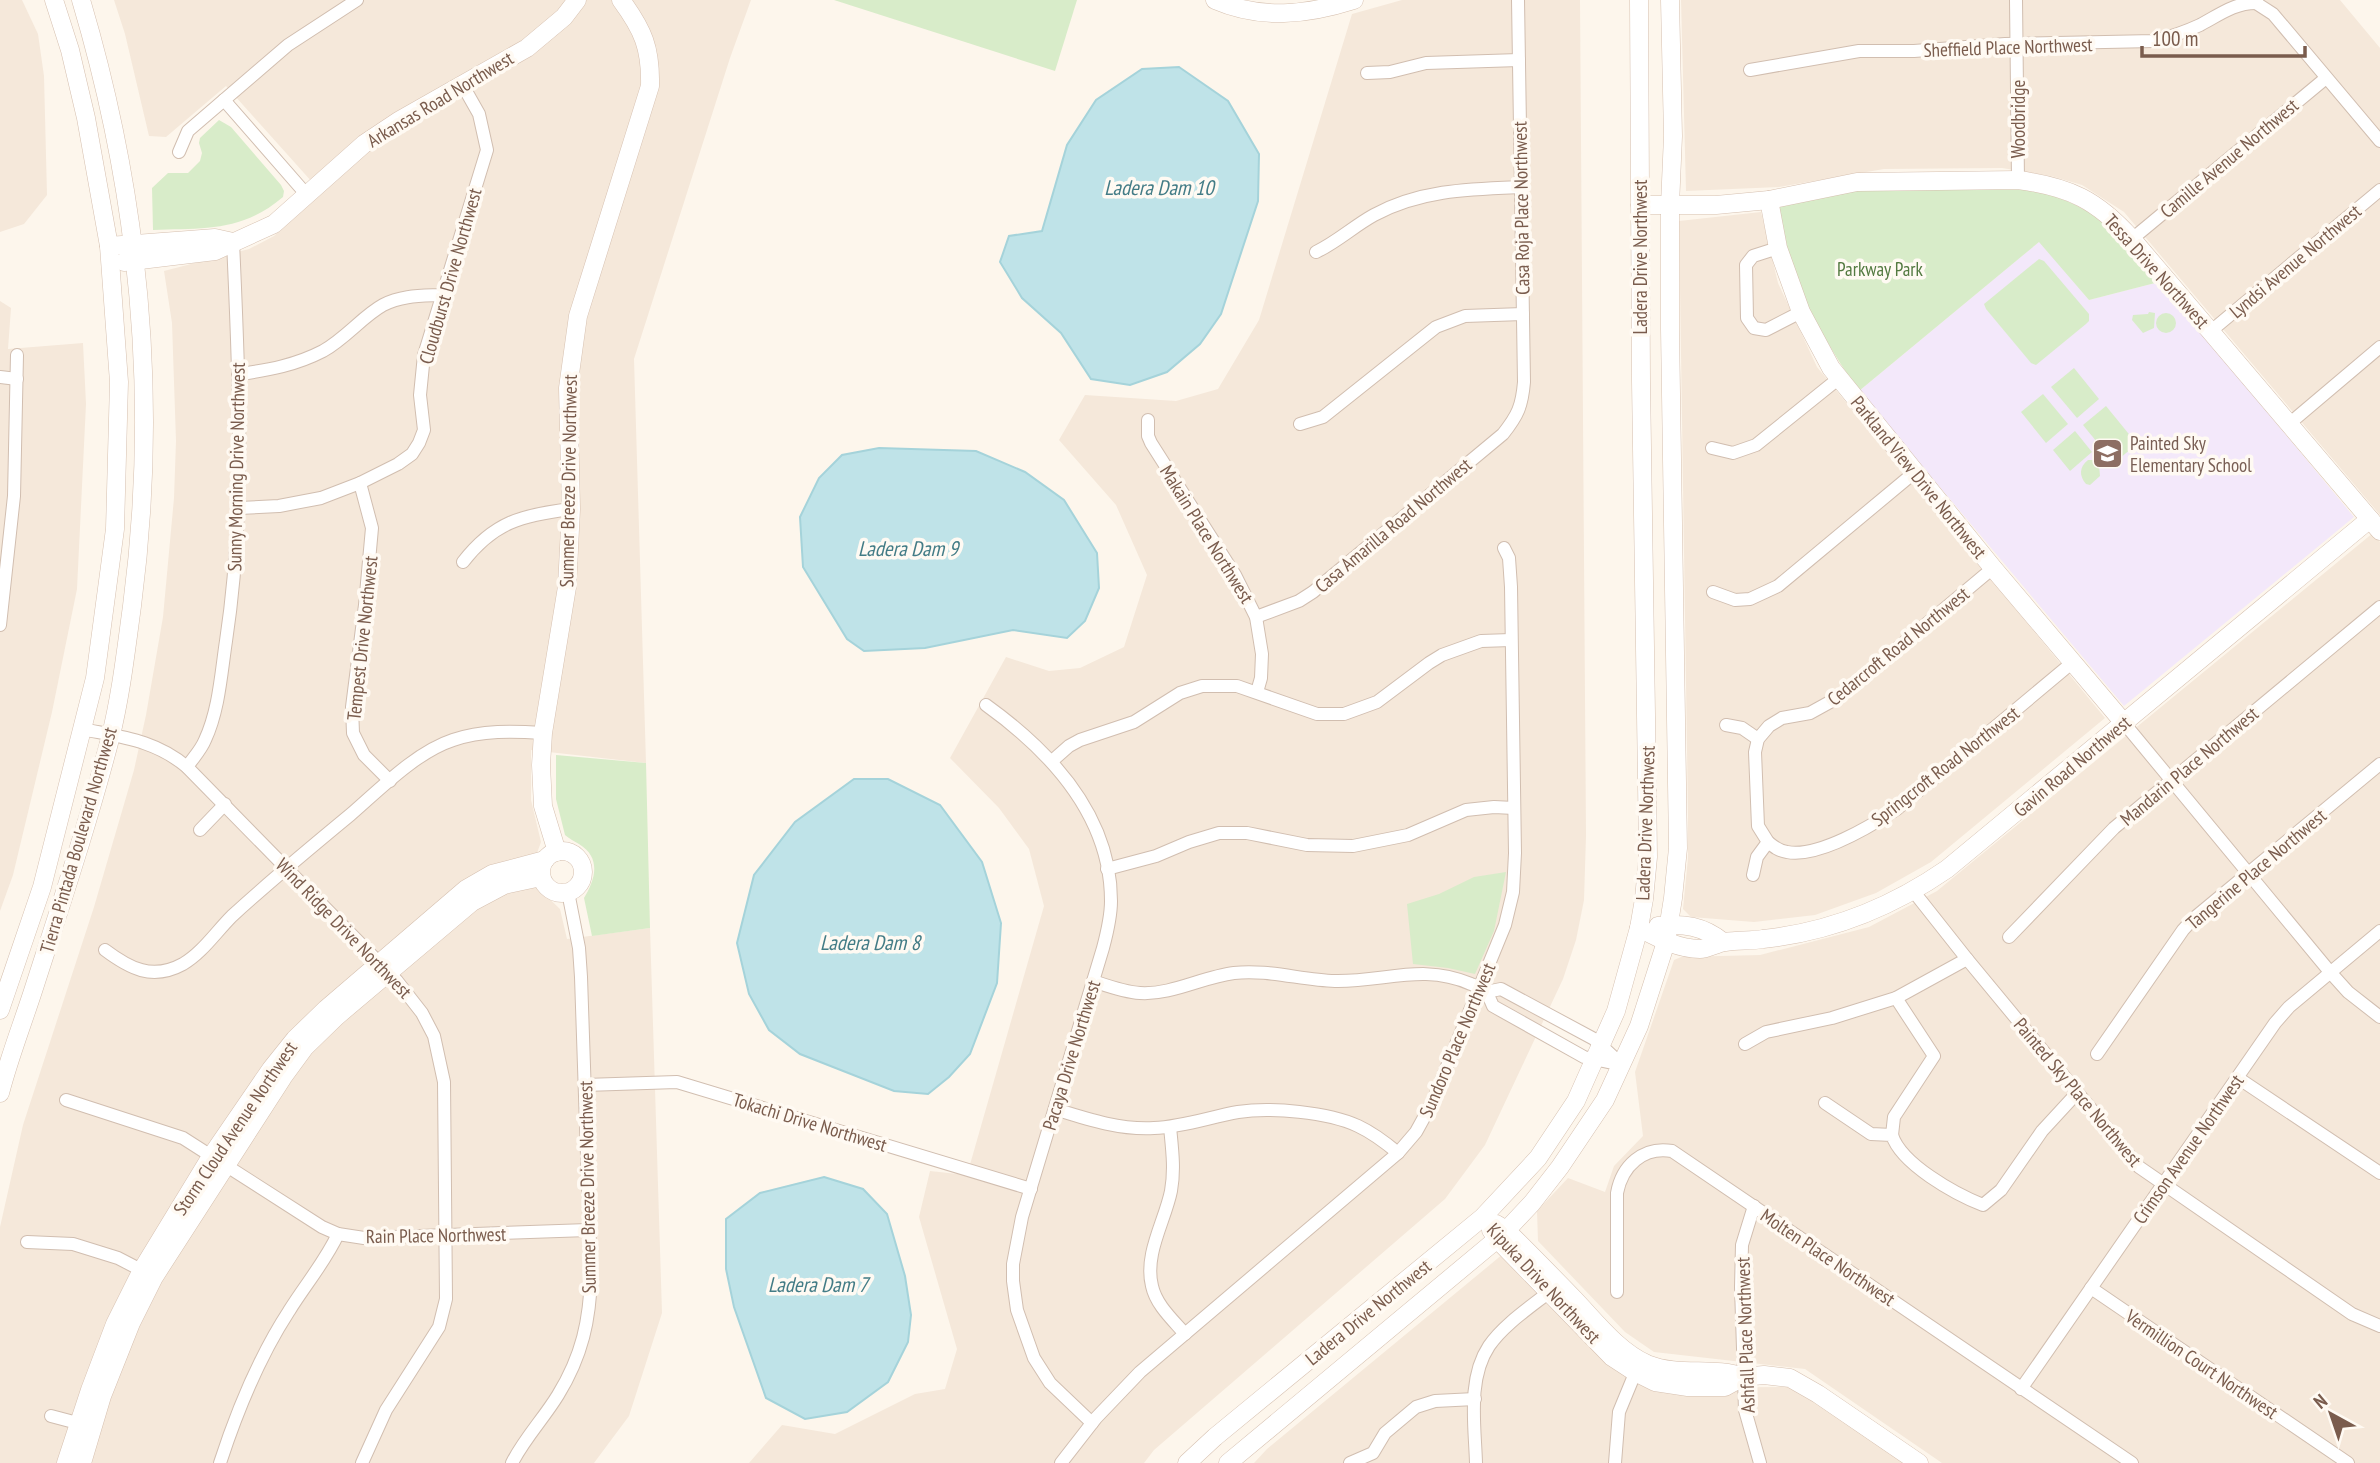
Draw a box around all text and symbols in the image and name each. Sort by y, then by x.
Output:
scale bar [2142,14,2305,58]
text: 100 m [2152,25,2198,52]
street label: Sheffield Place Northwest [1923,32,2094,62]
street label: Arkansas Road Northwest [362,45,518,152]
street label: Woodbridge [2006,80,2030,158]
street label: Camille Avenue Northwest [2155,93,2304,223]
street label: Casa Roja Place Northwest [1507,120,1535,295]
water label: Ladera Dam 10 [1104,174,1216,201]
street label: Ladera Drive Northwest [1628,179,1652,334]
street label: Cloudburst Drive Northwest [413,185,487,367]
street label: Lyndsi Avenue Northwest [2224,198,2366,323]
street label: Tessa Drive Northwest [2099,209,2215,334]
park label: Parkway Park [1837,257,1924,281]
street label: Sunny Morning Drive Northwest [222,362,250,572]
street label: Summer Breeze Drive Northwest [554,374,582,588]
street label: Parkland View Drive Northwest [1846,391,1993,564]
place label: Painted Sky Elementary School [2130,431,2252,477]
school or university icon: Painted Sky Elementary School [2090,437,2124,471]
street label: Casa Amarilla Road Northwest [1310,452,1477,598]
street label: Makain Place Northwest [1155,461,1260,608]
water label: Ladera Dam 9 [858,535,961,562]
street label: Tempest Drive Northwest [341,554,383,721]
street label: Cedarcroft Road Northwest [1822,581,1974,711]
street label: Springcroft Road Northwest [1866,700,2024,831]
street label: Mandarin Place Northwest [2115,701,2263,831]
street label: Gavin Road Northwest [2009,710,2136,822]
street label: Tierra Pintada Boulevard Northwest [34,723,122,956]
street label: Ladera Drive Northwest [1630,744,1660,901]
street label: Tangerine Place Northwest [2181,803,2332,935]
street label: Wind Ridge Drive Northwest [271,853,418,1004]
water label: Ladera Dam 8 [820,929,923,956]
street label: Sundoro Place Northwest [1414,958,1501,1121]
street label: Pacaya Drive Northwest [1037,976,1105,1133]
street label: Painted Sky Place Northwest [2009,1013,2148,1172]
street label: Storm Cloud Avenue Northwest [168,1036,303,1220]
street label: Crimson Avenue Northwest [2127,1069,2249,1228]
street label: Summer Breeze Drive Northwest [573,1080,601,1294]
street label: Tokachi Drive Northwest [730,1087,891,1157]
street label: Molten Place Northwest [1756,1203,1900,1311]
street label: Kipuka Drive Northwest [1482,1218,1606,1349]
street label: Rain Place Northwest [366,1222,507,1248]
street label: Ladera Drive Northwest [1300,1253,1436,1370]
street label: Ashfall Place Northwest [1730,1256,1760,1414]
water label: Ladera Dam 7 [768,1271,872,1298]
street label: Vermillion Court Northwest [2120,1304,2283,1424]
north arrow [2296,1379,2366,1449]
text: N [2308,1388,2332,1413]

